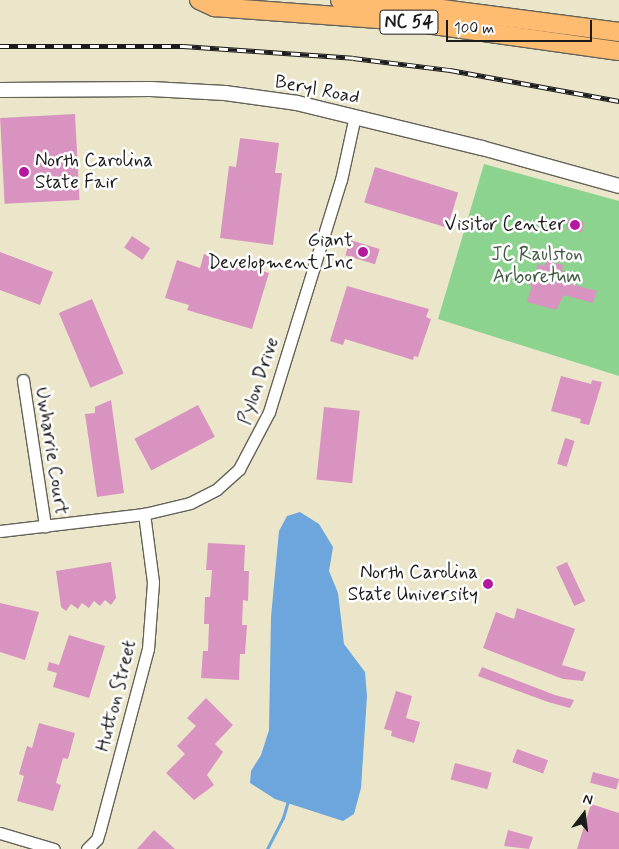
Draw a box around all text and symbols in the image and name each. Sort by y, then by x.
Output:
road number: NC 54 [379,7,439,38]
scale bar [449,10,595,42]
text: 100 m [454,19,494,39]
street label: Beryl Road [273,71,361,109]
place label: North Carolina State Fair [35,150,153,194]
marker: North Carolina State Fair [17,165,31,179]
place label: Visitor Center [448,214,565,236]
marker: Visitor Center [569,219,581,231]
place label: Giant Development Inc [208,230,353,274]
park label: JC Raulston Arboretum [492,244,582,288]
marker: Giant Development Inc [357,246,369,258]
street label: Pylon Drive [234,335,284,427]
street label: Uwharrie Court [30,387,72,515]
place label: North Carolina State University [347,562,478,606]
marker: North Carolina State University [482,578,494,590]
street label: Hutton Street [92,636,142,756]
north arrow [559,789,609,839]
text: N [581,790,595,809]

